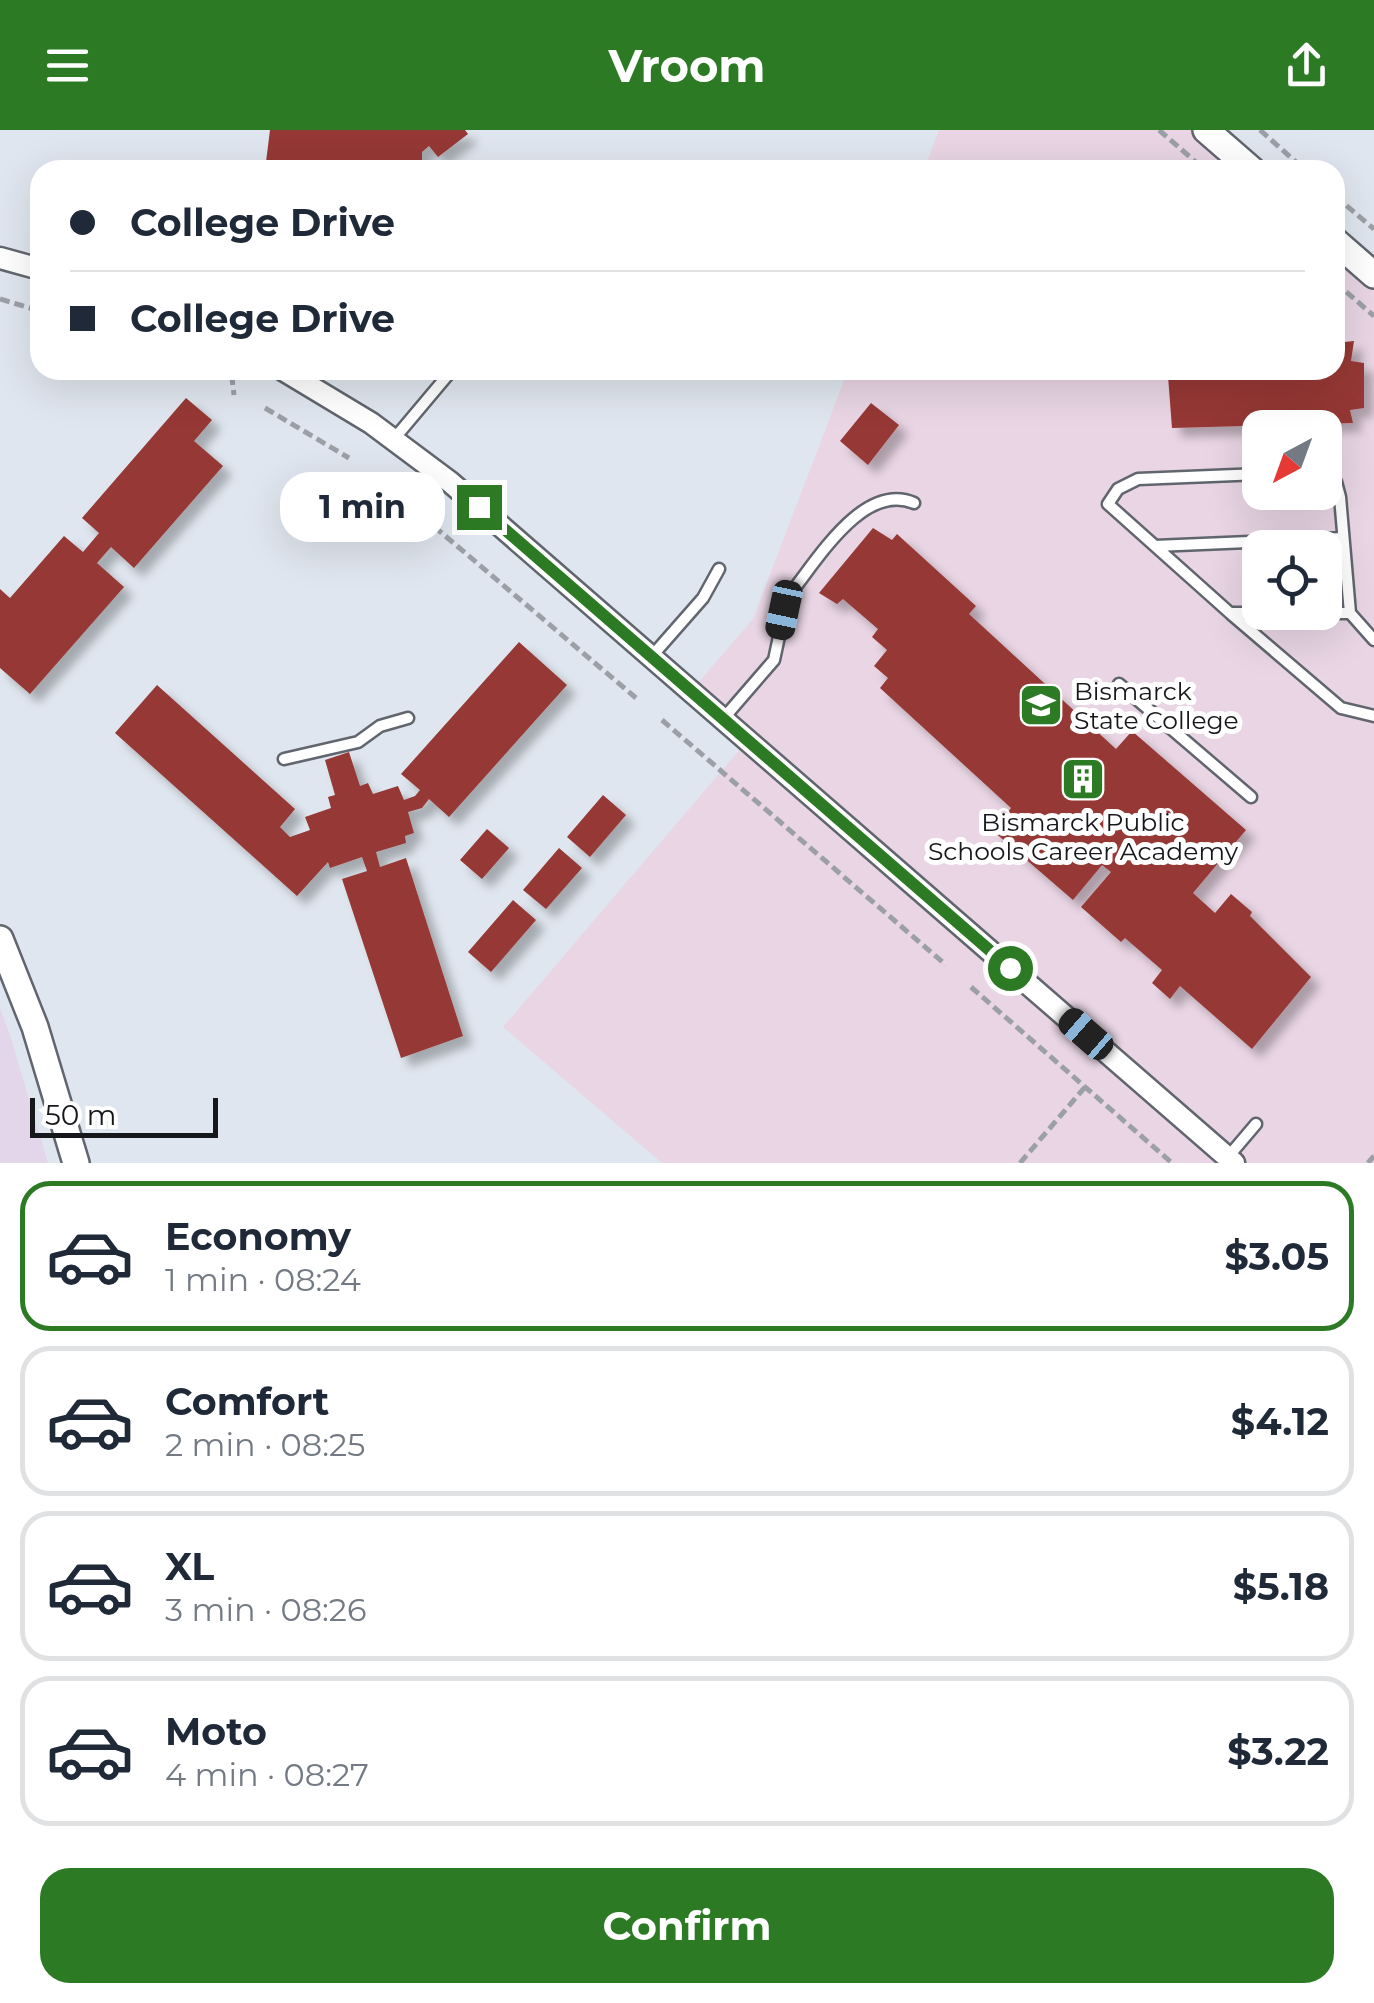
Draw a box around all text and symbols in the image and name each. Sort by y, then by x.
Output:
icon: menu [40,38,95,93]
text: Vroom [608,38,766,93]
icon: share [1279,38,1334,93]
text: College Drive [130,199,395,246]
text: College Drive [130,295,395,342]
north arrow [1242,410,1342,510]
map controls [1242,410,1342,630]
callout: 1 min [279,472,444,542]
route end [457,485,502,530]
text: 1 min [319,487,406,526]
button: locate [1242,530,1342,630]
car [763,578,805,642]
place label: Bismarck State College [1074,676,1239,735]
school or university icon: Bismarck State College [1018,682,1064,728]
building icon: Bismarck Public Schools Career Academy [1060,756,1106,802]
place label: Bismarck Public Schools Career Academy [928,807,1238,866]
route start [988,946,1033,991]
car [1054,1003,1118,1065]
scale bar [30,1093,218,1138]
text: 50 m [45,1098,116,1132]
icon: car [45,1211,135,1301]
text: Economy [165,1213,351,1260]
text: $3.05 [1225,1233,1329,1280]
text: 1 min · 08:24 [165,1260,361,1299]
icon: car [45,1376,135,1466]
text: Comfort [165,1378,329,1425]
text: $4.12 [1231,1398,1329,1445]
text: 2 min · 08:25 [165,1425,365,1464]
icon: car [45,1541,135,1631]
text: XL [165,1543,214,1590]
text: $5.18 [1233,1563,1329,1610]
text: 3 min · 08:26 [165,1590,366,1629]
icon: car [45,1706,135,1796]
text: Moto [165,1708,267,1755]
text: $3.22 [1227,1728,1329,1775]
text: 4 min · 08:27 [165,1755,369,1794]
button: Confirm [40,1868,1334,1983]

